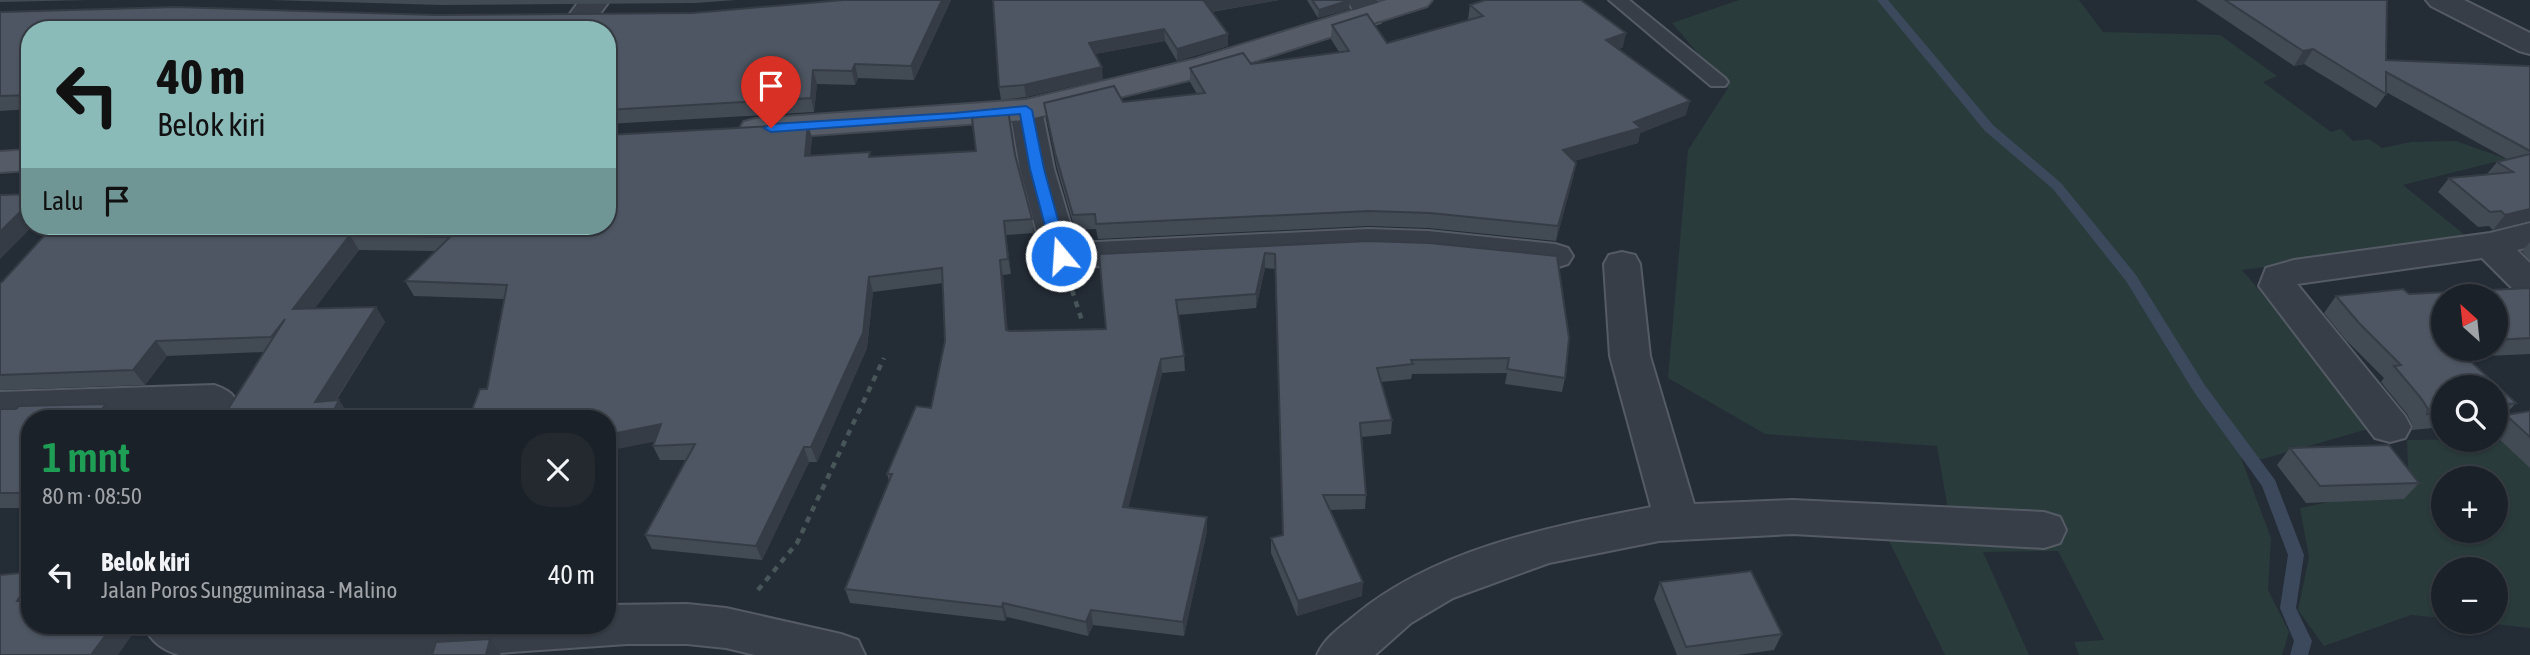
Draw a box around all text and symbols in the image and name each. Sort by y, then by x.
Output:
text: 40 m [157,48,245,104]
icon: left [42,49,133,140]
pin [741,56,801,128]
icon: arrive [752,67,790,105]
text: Belok kiri [157,106,266,143]
icon: arrive [98,182,136,220]
text: Lalu [42,186,84,216]
position arrow [1024,219,1098,293]
north arrow [2431,284,2508,360]
map controls [2431,284,2508,634]
button: search [2431,375,2508,452]
text: 1 mnt [42,433,130,481]
button: close [521,433,595,507]
button: + [2431,466,2508,543]
text: 80 m · 08:50 [42,483,142,509]
text: Belok kiri [101,547,190,577]
icon: left [42,556,80,594]
button: − [2431,557,2508,634]
text: 40 m [548,560,595,590]
text: Jalan Poros Sungguminasa - Malino [101,577,397,603]

